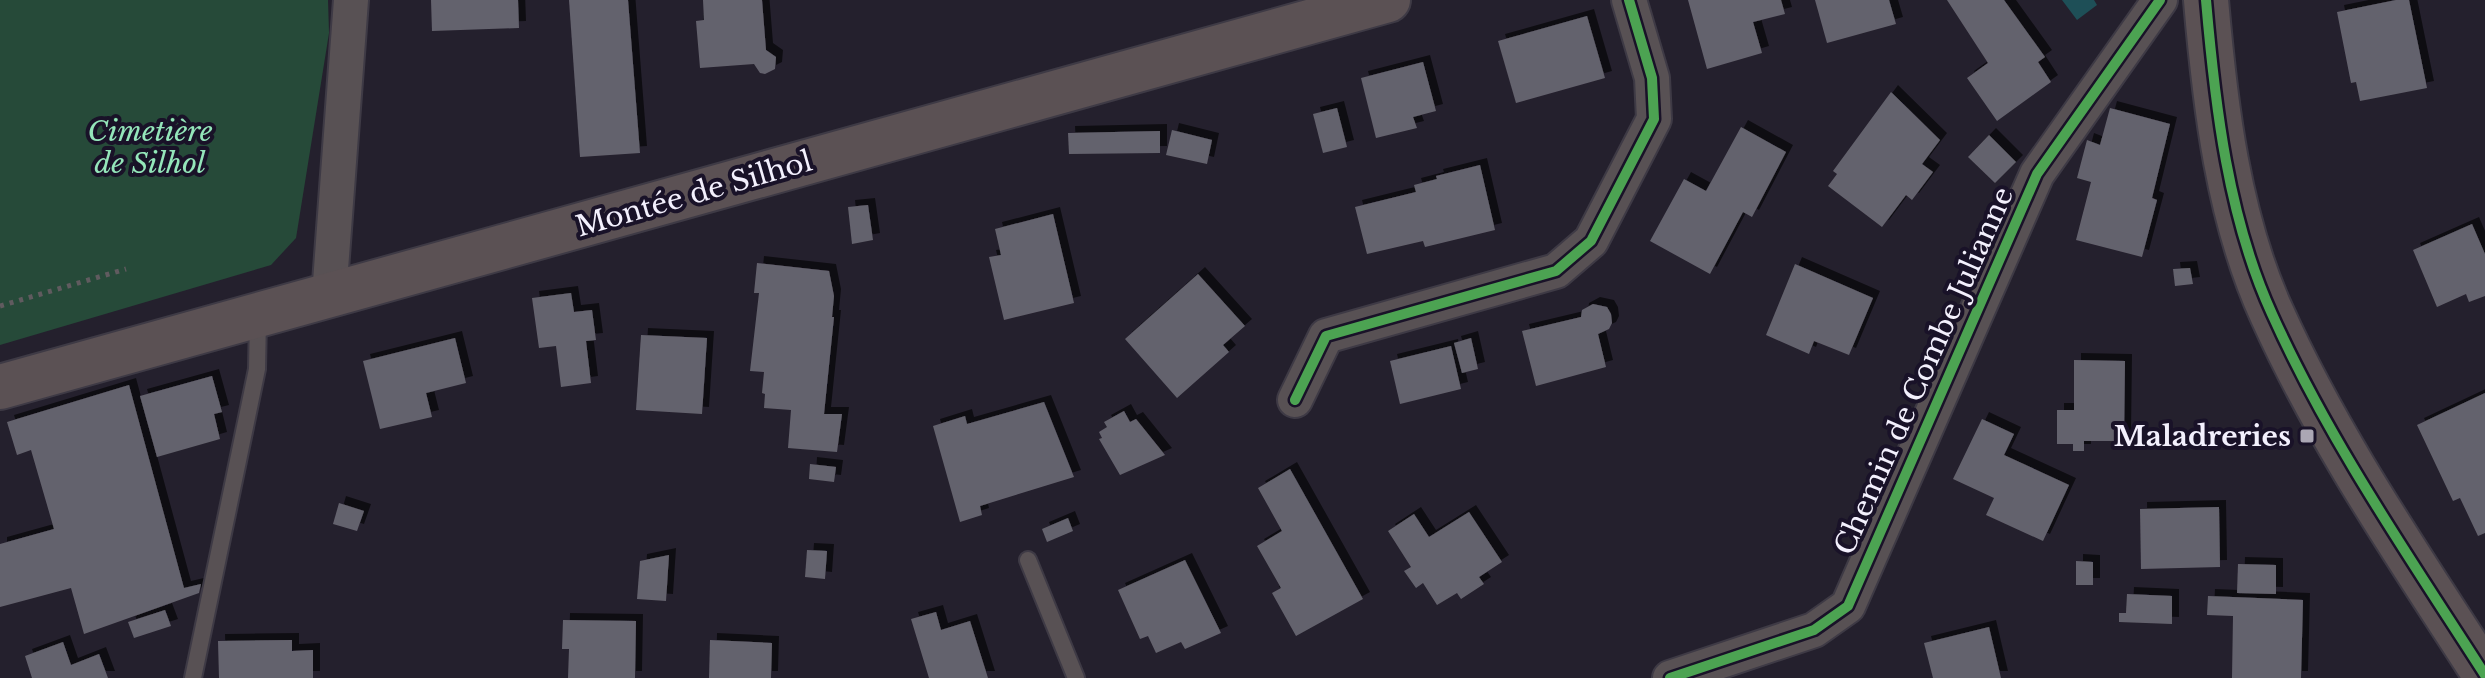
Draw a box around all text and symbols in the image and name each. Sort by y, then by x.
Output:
park label: Cimetière de Silhol [88,114,213,181]
street label: Montée de Silhol [572,143,816,245]
street label: Chemin de Combe Julianne [1827,182,2021,560]
place label: Maladreries [2114,419,2291,454]
marker: Maladreries [2298,427,2316,445]

